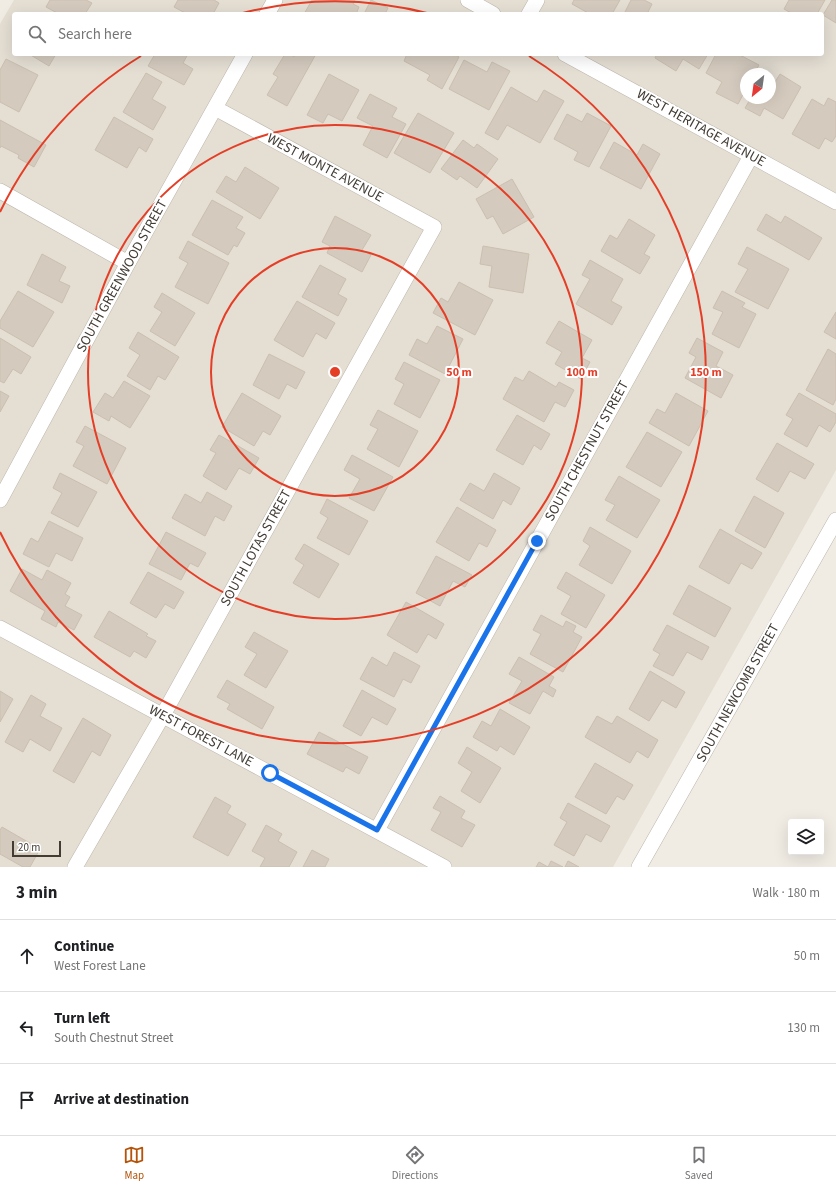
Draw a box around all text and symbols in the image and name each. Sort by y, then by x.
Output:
search box [12,12,824,56]
icon: search [26,23,48,45]
text: Search here [58,24,132,45]
north arrow [740,68,776,104]
street label: WEST HERITAGE AVENUE [633,84,769,172]
street label: WEST MONTE AVENUE [263,129,387,207]
street label: SOUTH GREENWOOD STREET [72,196,173,356]
text: 50 m [446,364,472,381]
text: 100 m [566,364,598,381]
text: 150 m [690,364,722,381]
centre of rings [328,365,342,379]
street label: SOUTH CHESTNUT STREET [540,377,634,525]
street label: SOUTH LOTAS STREET [216,486,297,610]
route end [528,532,546,550]
street label: SOUTH NEWCOMB STREET [692,620,785,766]
street label: WEST FOREST LANE [145,700,257,772]
route start [261,764,279,782]
map controls [788,819,824,855]
button: layers [788,819,824,855]
scale bar [12,839,61,858]
text: 20 m [18,840,40,855]
text: 3 min [16,881,57,905]
text: Walk · 180 m [752,884,820,902]
text: Continue [54,936,114,957]
icon: ahead [16,945,38,967]
text: 50 m [794,947,820,965]
text: West Forest Lane [54,957,146,975]
text: Turn left [54,1008,110,1029]
icon: left [16,1017,38,1039]
text: 130 m [787,1019,820,1037]
text: South Chestnut Street [54,1029,173,1047]
icon: arrive [16,1089,38,1111]
text: Arrive at destination [54,1089,189,1110]
tab: Map [123,1144,145,1183]
tab: Directions [392,1144,438,1183]
tab: Saved [685,1144,713,1183]

